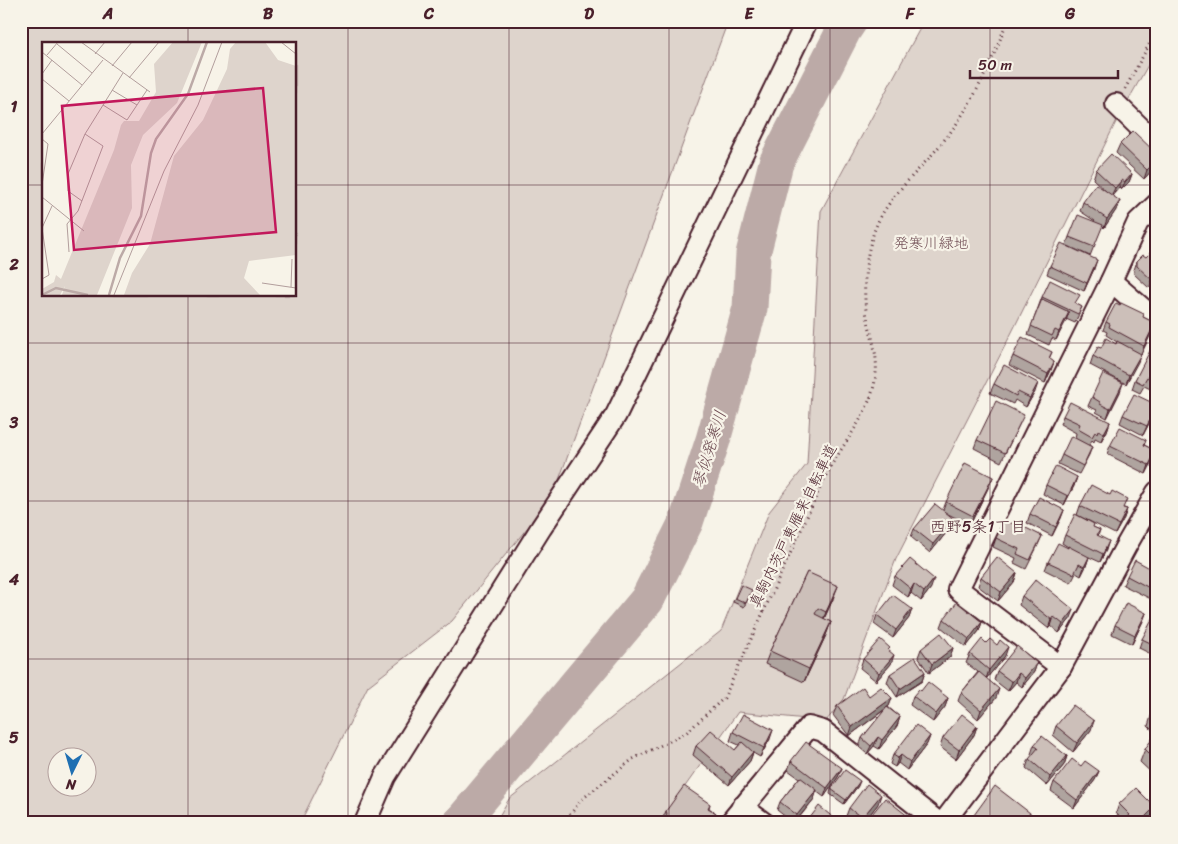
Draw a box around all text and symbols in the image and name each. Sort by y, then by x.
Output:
text: A [102,0,113,28]
text: B [263,0,274,28]
text: C [423,0,435,28]
text: D [584,0,594,28]
text: E [745,0,755,28]
text: F [905,0,916,28]
text: G [1064,0,1076,28]
inset map [42,42,296,296]
scale bar [970,48,1118,80]
text: 50 m [978,52,1013,78]
text: 1 [11,92,18,121]
park label: 発寒川緑地 [893,230,969,256]
text: 2 [8,250,19,279]
water label: 琴似発寒川 [683,407,735,491]
text: 3 [9,408,19,437]
street label: 真駒内茨戸東雁来自転車道 [742,439,844,613]
district label: 西野5条1丁目 [930,512,1026,541]
text: 4 [8,565,19,594]
text: 5 [9,723,19,752]
north arrow [48,746,98,796]
text: N [65,772,78,797]

